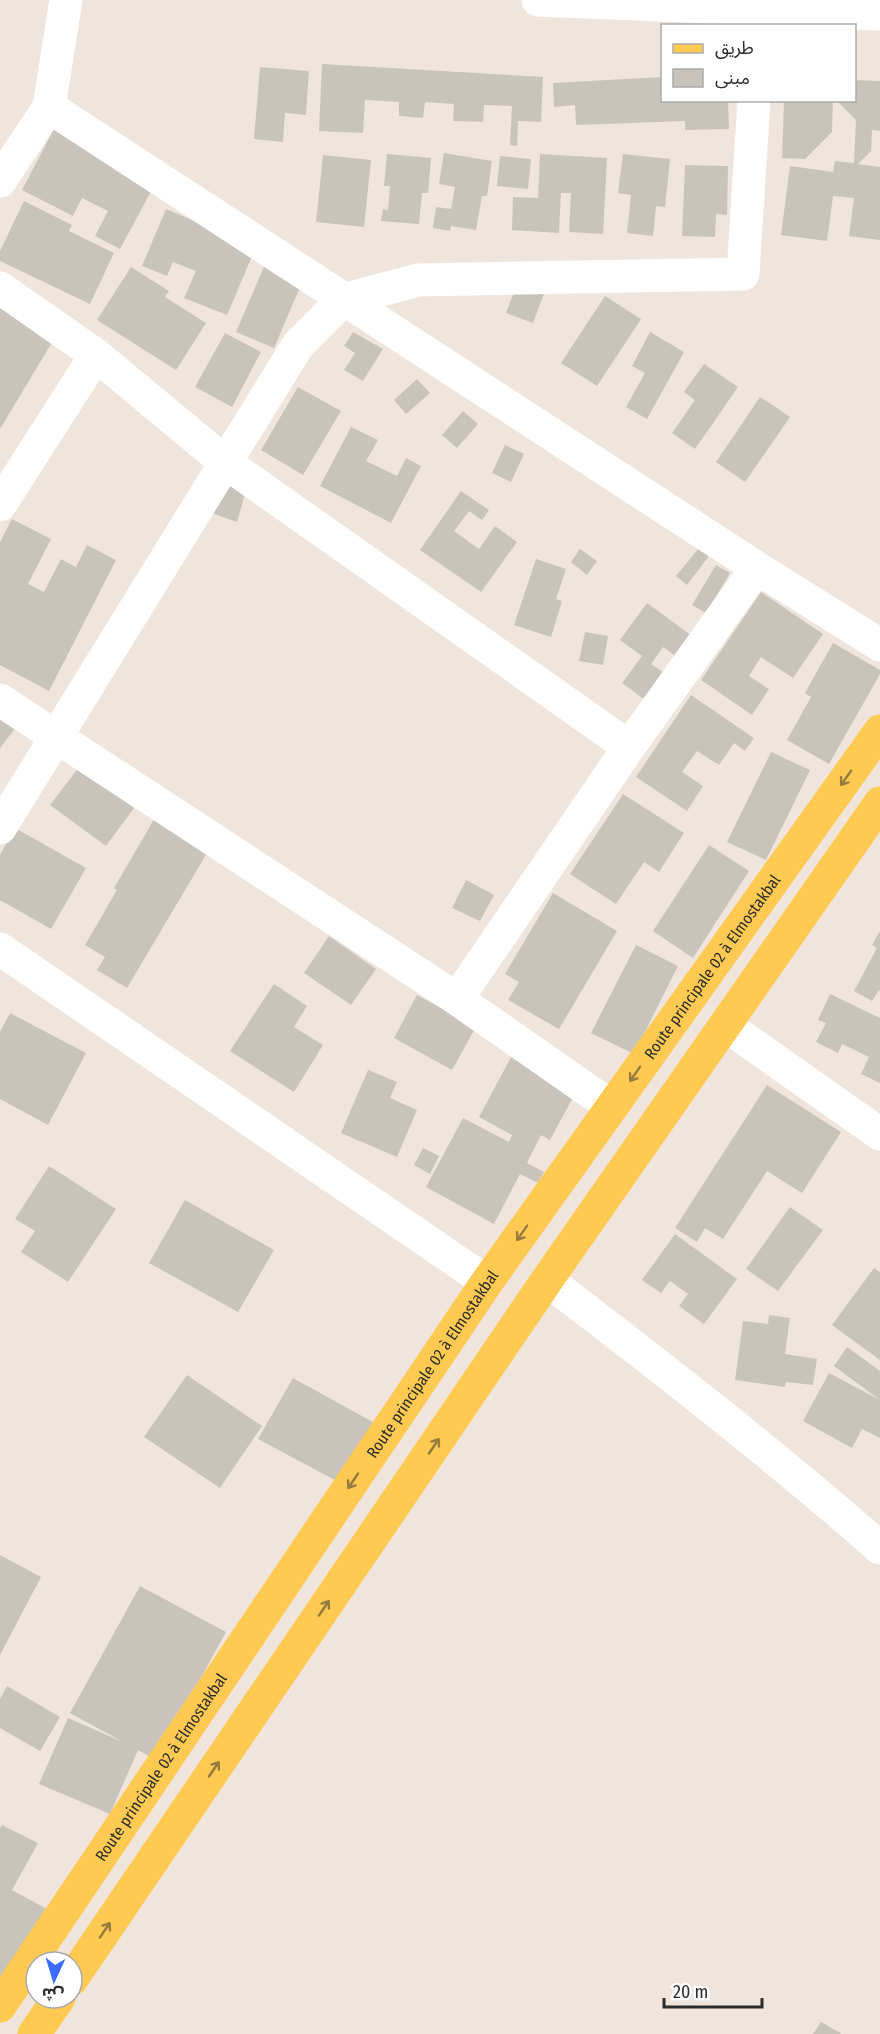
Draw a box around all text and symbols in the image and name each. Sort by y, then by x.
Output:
legend [661,24,856,102]
text: طريق [715,37,754,59]
text: مبنى [715,67,750,89]
one-way arrow [840,770,852,786]
street label: Route principale 02 à Elmostakbal [640,871,785,1063]
one-way arrow [629,1065,641,1081]
one-way arrow [516,1224,528,1240]
street label: Route principale 02 à Elmostakbal [363,1267,502,1461]
one-way arrow [428,1439,440,1455]
one-way arrow [347,1472,360,1489]
one-way arrow [318,1600,330,1616]
street label: Route principale 02 à Elmostakbal [91,1670,231,1865]
one-way arrow [209,1761,221,1778]
one-way arrow [99,1923,111,1939]
north arrow [24,1950,84,2010]
scale bar [664,1971,762,2009]
text: 20 m [673,1981,708,2003]
text: ش [41,1984,65,2005]

